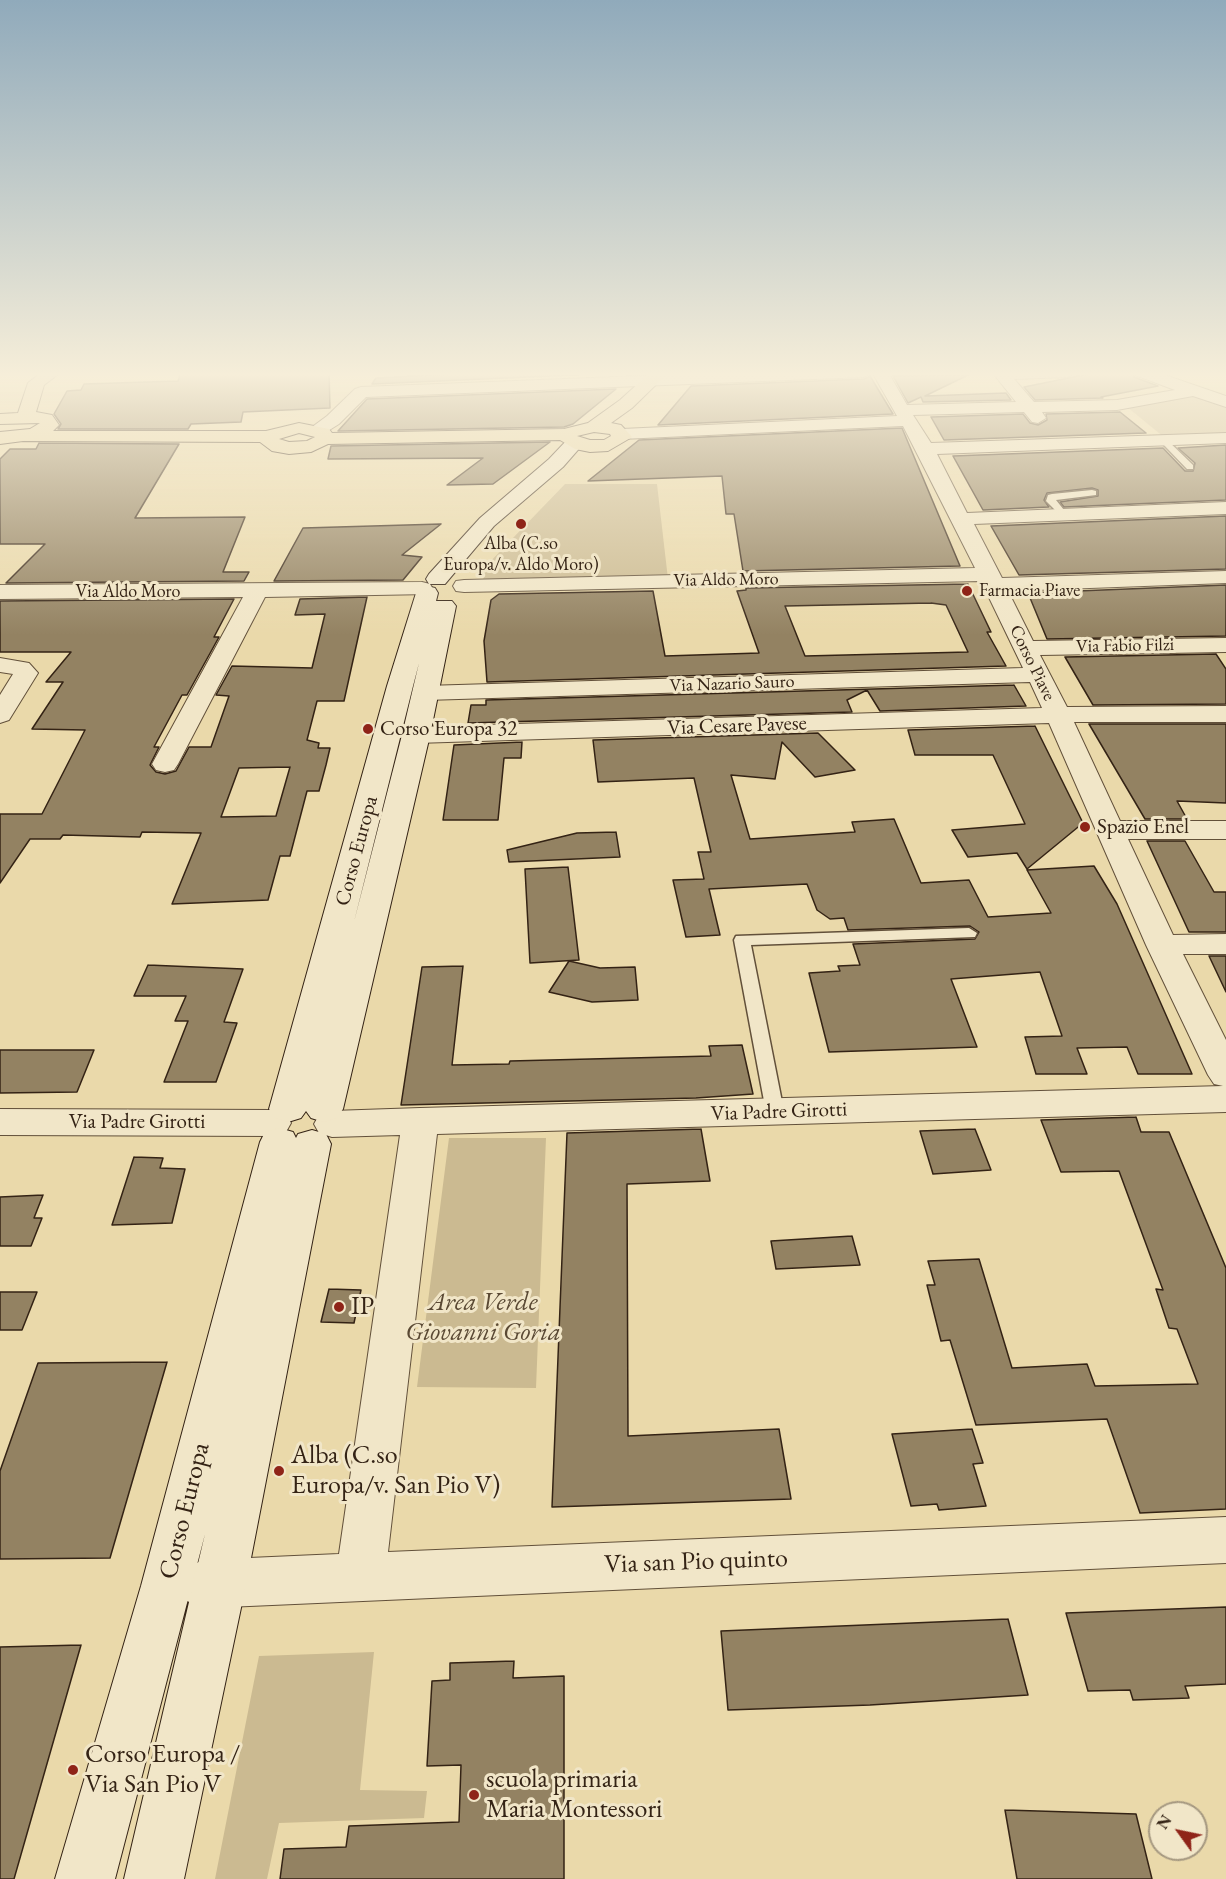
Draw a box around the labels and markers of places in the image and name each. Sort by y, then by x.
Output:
marker: Alba (C.so Europa/v. Aldo Moro) [514,517,528,531]
place label: Alba (C.so Europa/v. Aldo Moro) [443,533,599,576]
place label: Farmacia Piave [979,580,1080,602]
marker: Farmacia Piave [960,584,974,598]
place label: Corso Europa 32 [380,716,517,742]
marker: Corso Europa 32 [361,722,375,736]
place label: Spazio Enel [1097,814,1189,840]
marker: Spazio Enel [1078,820,1092,834]
place label: IP [351,1291,374,1323]
marker: IP [332,1300,346,1314]
place label: Alba (C.so Europa/v. San Pio V) [291,1440,500,1502]
marker: Alba (C.so Europa/v. San Pio V) [272,1464,286,1478]
place label: Corso Europa / Via San Pio V [85,1739,240,1800]
marker: Corso Europa / Via San Pio V [66,1763,80,1777]
place label: scuola primaria Maria Montessori [486,1764,662,1826]
marker: scuola primaria Maria Montessori [467,1788,481,1802]

